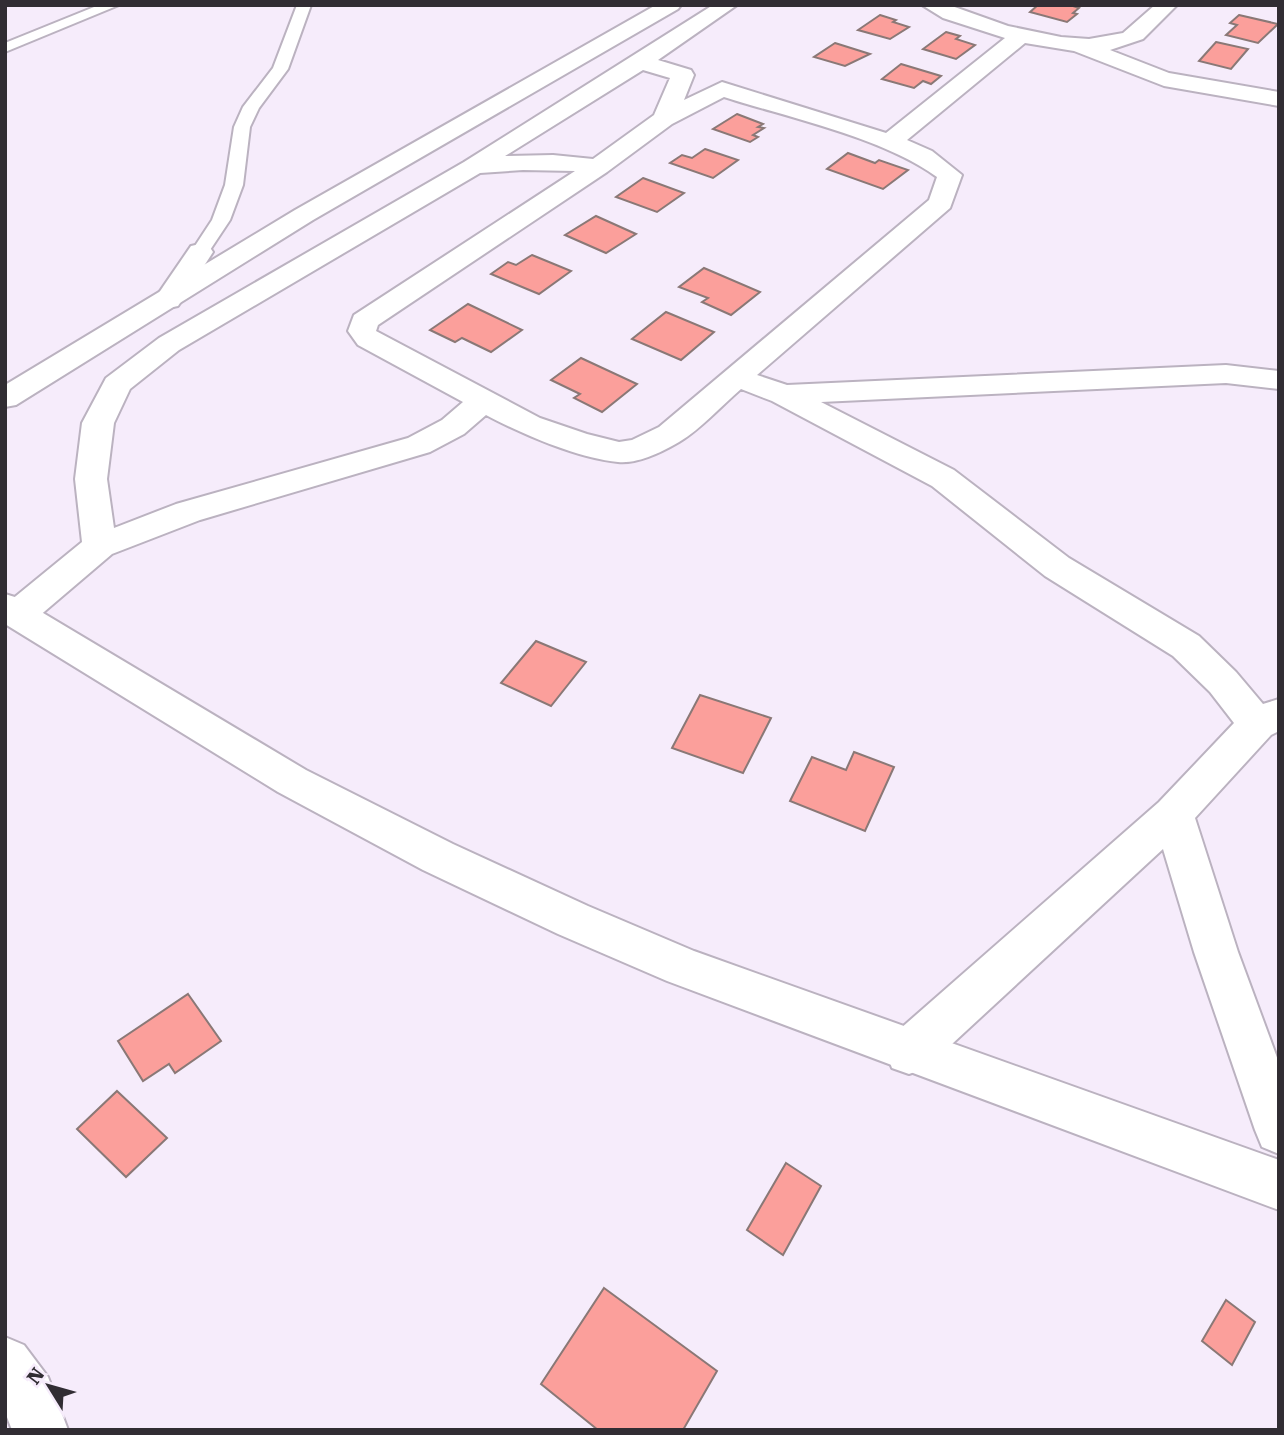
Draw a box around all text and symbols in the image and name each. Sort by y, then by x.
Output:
north arrow [14,1351,84,1421]
text: N [22,1363,50,1389]

